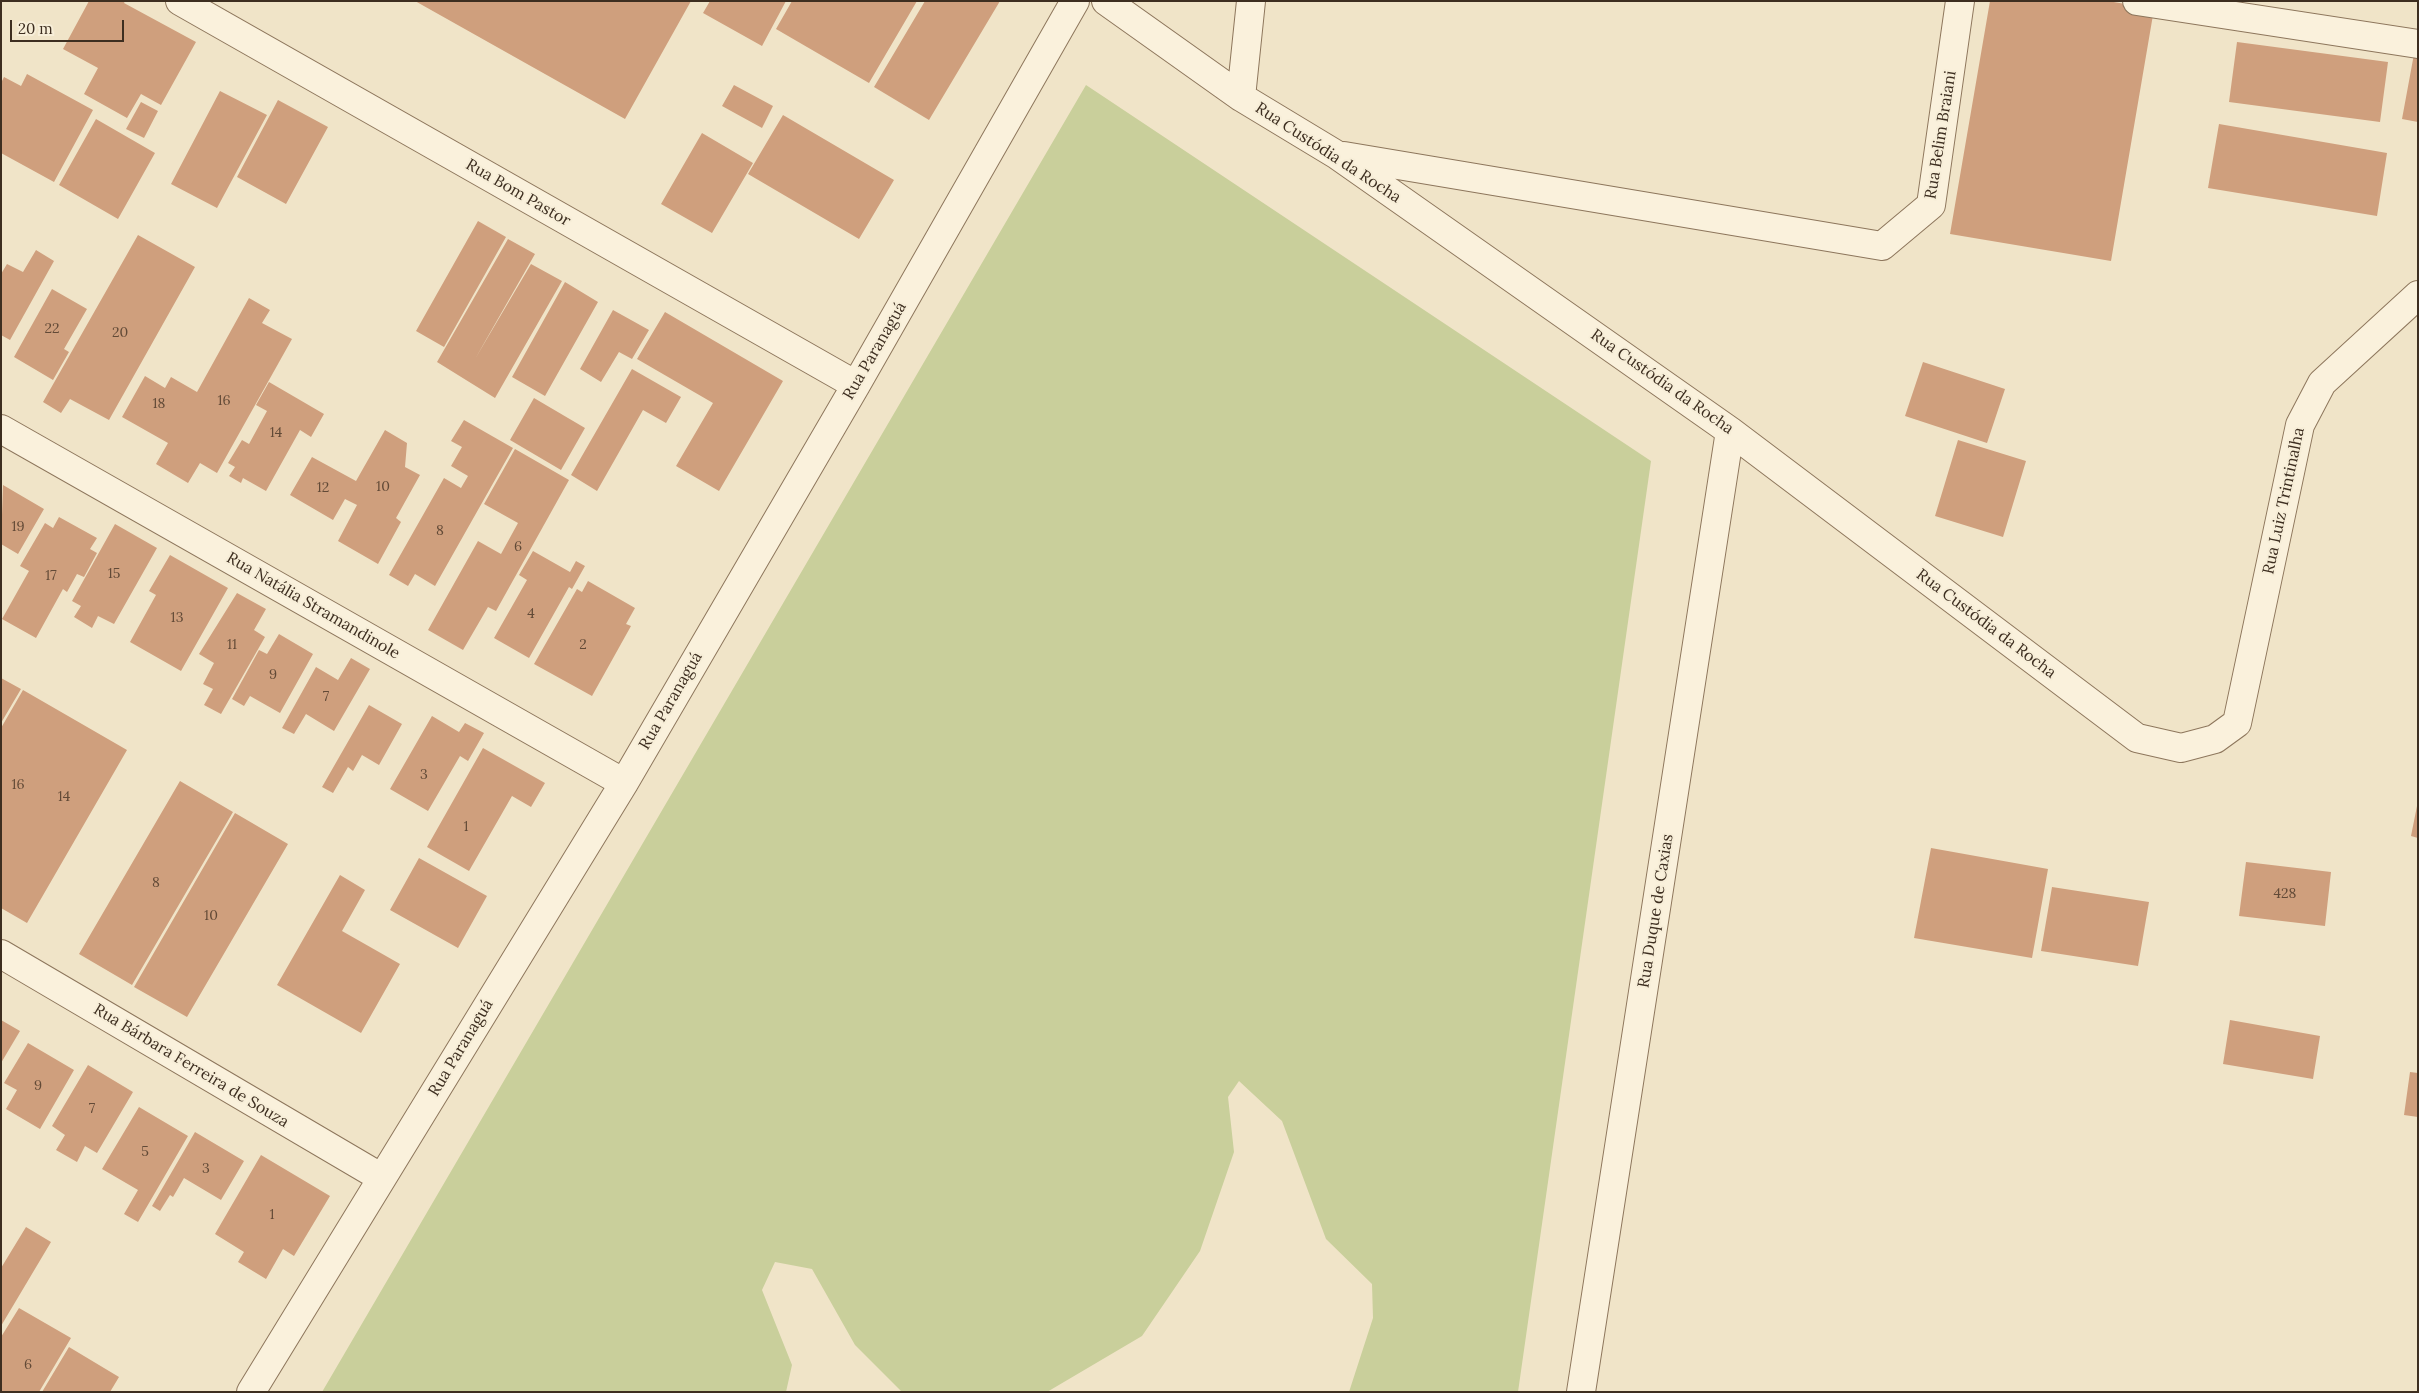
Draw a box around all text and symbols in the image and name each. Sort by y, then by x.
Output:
scale bar [12,10,126,42]
text: 20 m [18,19,53,38]
street label: Rua Belim Braiani [1921,69,1961,201]
street label: Rua Custódia da Rocha [1251,99,1405,207]
street label: Rua Bom Pastor [462,155,574,231]
street label: Rua Paranaguá [839,299,911,403]
house number: 22 [44,321,60,337]
house number: 20 [112,325,128,341]
street label: Rua Custódia da Rocha [1587,325,1737,439]
house number: 16 [217,393,231,409]
house number: 18 [153,396,165,412]
house number: 14 [270,425,282,441]
street label: Rua Luiz Trintinalha [2259,426,2309,576]
house number: 10 [376,479,390,495]
house number: 12 [317,480,329,496]
house number: 19 [11,519,25,535]
house number: 8 [436,523,444,539]
house number: 6 [514,539,522,555]
street label: Rua Natália Stramandinole [223,548,403,664]
street label: Rua Custódia da Rocha [1912,565,2060,683]
house number: 15 [108,566,120,582]
house number: 17 [45,568,57,584]
house number: 4 [527,606,535,622]
house number: 13 [171,610,183,626]
house number: 11 [227,637,237,653]
house number: 2 [579,637,587,653]
street label: Rua Paranaguá [635,649,707,753]
house number: 9 [269,667,277,683]
house number: 7 [323,689,329,705]
house number: 3 [420,767,428,783]
house number: 16 [11,777,25,793]
house number: 14 [58,789,70,805]
house number: 1 [463,819,469,835]
street label: Rua Duque de Caxias [1634,833,1678,989]
house number: 8 [152,875,160,891]
house number: 428 [2274,886,2296,902]
house number: 10 [204,908,218,924]
street label: Rua Paranaguá [425,996,497,1100]
street label: Rua Bárbara Ferreira de Souza [90,1000,292,1132]
house number: 9 [34,1078,42,1094]
house number: 7 [89,1101,95,1117]
house number: 5 [141,1144,149,1160]
house number: 3 [202,1161,210,1177]
house number: 1 [269,1207,275,1223]
house number: 6 [24,1357,32,1373]

